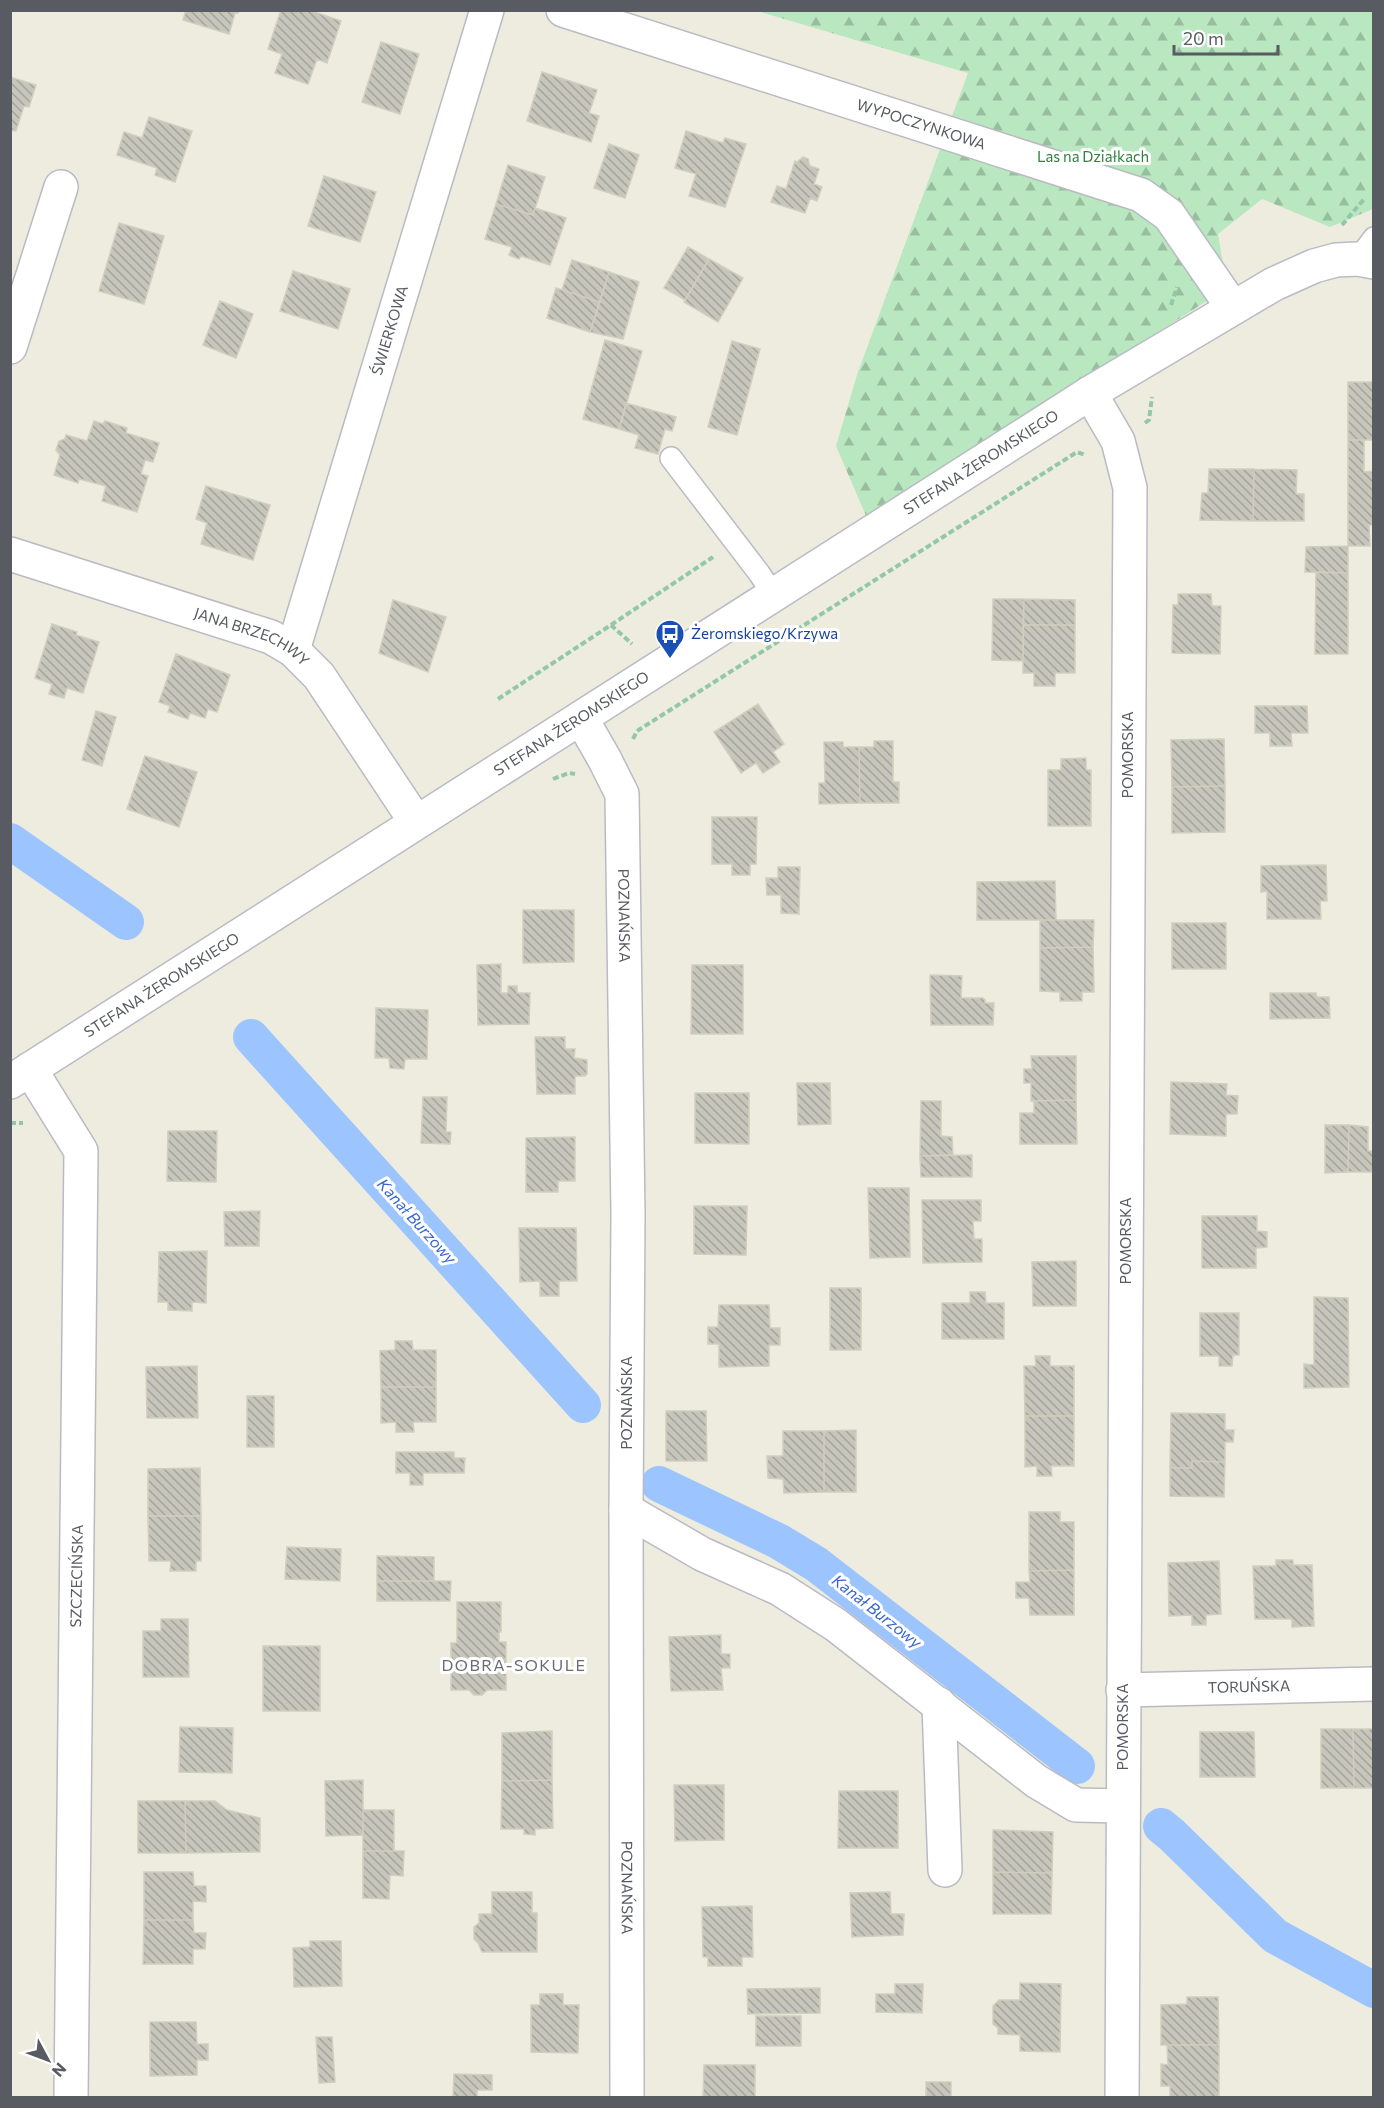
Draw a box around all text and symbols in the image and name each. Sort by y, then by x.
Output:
scale bar [1174,18,1278,56]
text: 20 m [1183,27,1224,49]
street label: WYPOCZYNKOWA [855,95,988,153]
park label: Las na Działkach [1037,147,1149,165]
street label: ŚWIERKOWA [366,283,411,377]
street label: STEFANA ŻEROMSKIEGO [900,405,1062,518]
street label: JANA BRZECHWY [192,603,314,669]
bus stop icon: Żeromskiego/Krzywa [654,618,686,660]
place label: Żeromskiego/Krzywa [691,624,838,642]
street label: STEFANA ŻEROMSKIEGO [490,667,652,779]
street label: POMORSKA [1118,712,1136,799]
street label: POZNAŃSKA [615,869,635,963]
street label: STEFANA ŻEROMSKIEGO [80,928,242,1040]
water label: Kanał Burzowy [374,1174,461,1268]
street label: POMORSKA [1116,1198,1134,1285]
street label: POZNAŃSKA [616,1356,635,1450]
street label: SZCZECIŃSKA [65,1524,86,1628]
water label: Kanał Burzowy [829,1570,926,1652]
district label: DOBRA-SOKULE [442,1655,586,1674]
street label: TORUŃSKA [1207,1676,1290,1696]
street label: POMORSKA [1113,1684,1131,1771]
street label: POZNAŃSKA [619,1841,638,1934]
north arrow [18,2030,78,2090]
text: N [49,2059,71,2081]

